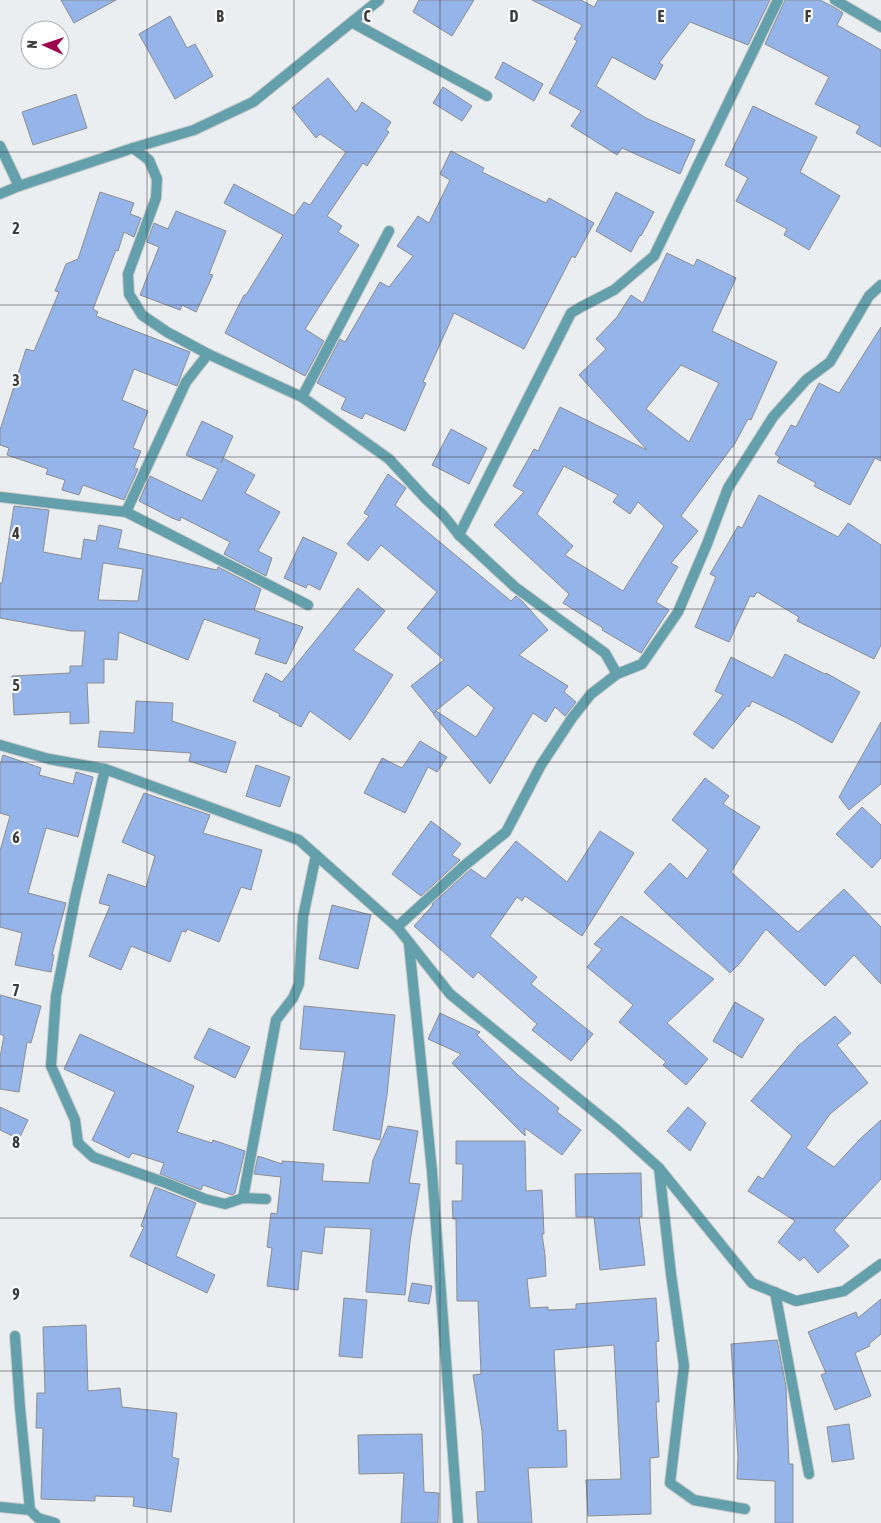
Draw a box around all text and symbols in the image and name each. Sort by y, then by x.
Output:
text: B [216,7,224,25]
text: C [363,7,371,25]
text: D [510,7,519,25]
text: E [658,7,665,25]
text: F [805,7,812,25]
north arrow [20,20,70,70]
text: N [24,40,40,49]
text: 2 [12,219,20,237]
text: 3 [12,371,20,389]
text: 4 [11,524,20,542]
text: 5 [12,676,20,694]
text: 6 [12,828,20,846]
text: 7 [12,981,20,999]
text: 8 [12,1133,20,1151]
text: 9 [12,1285,20,1303]

